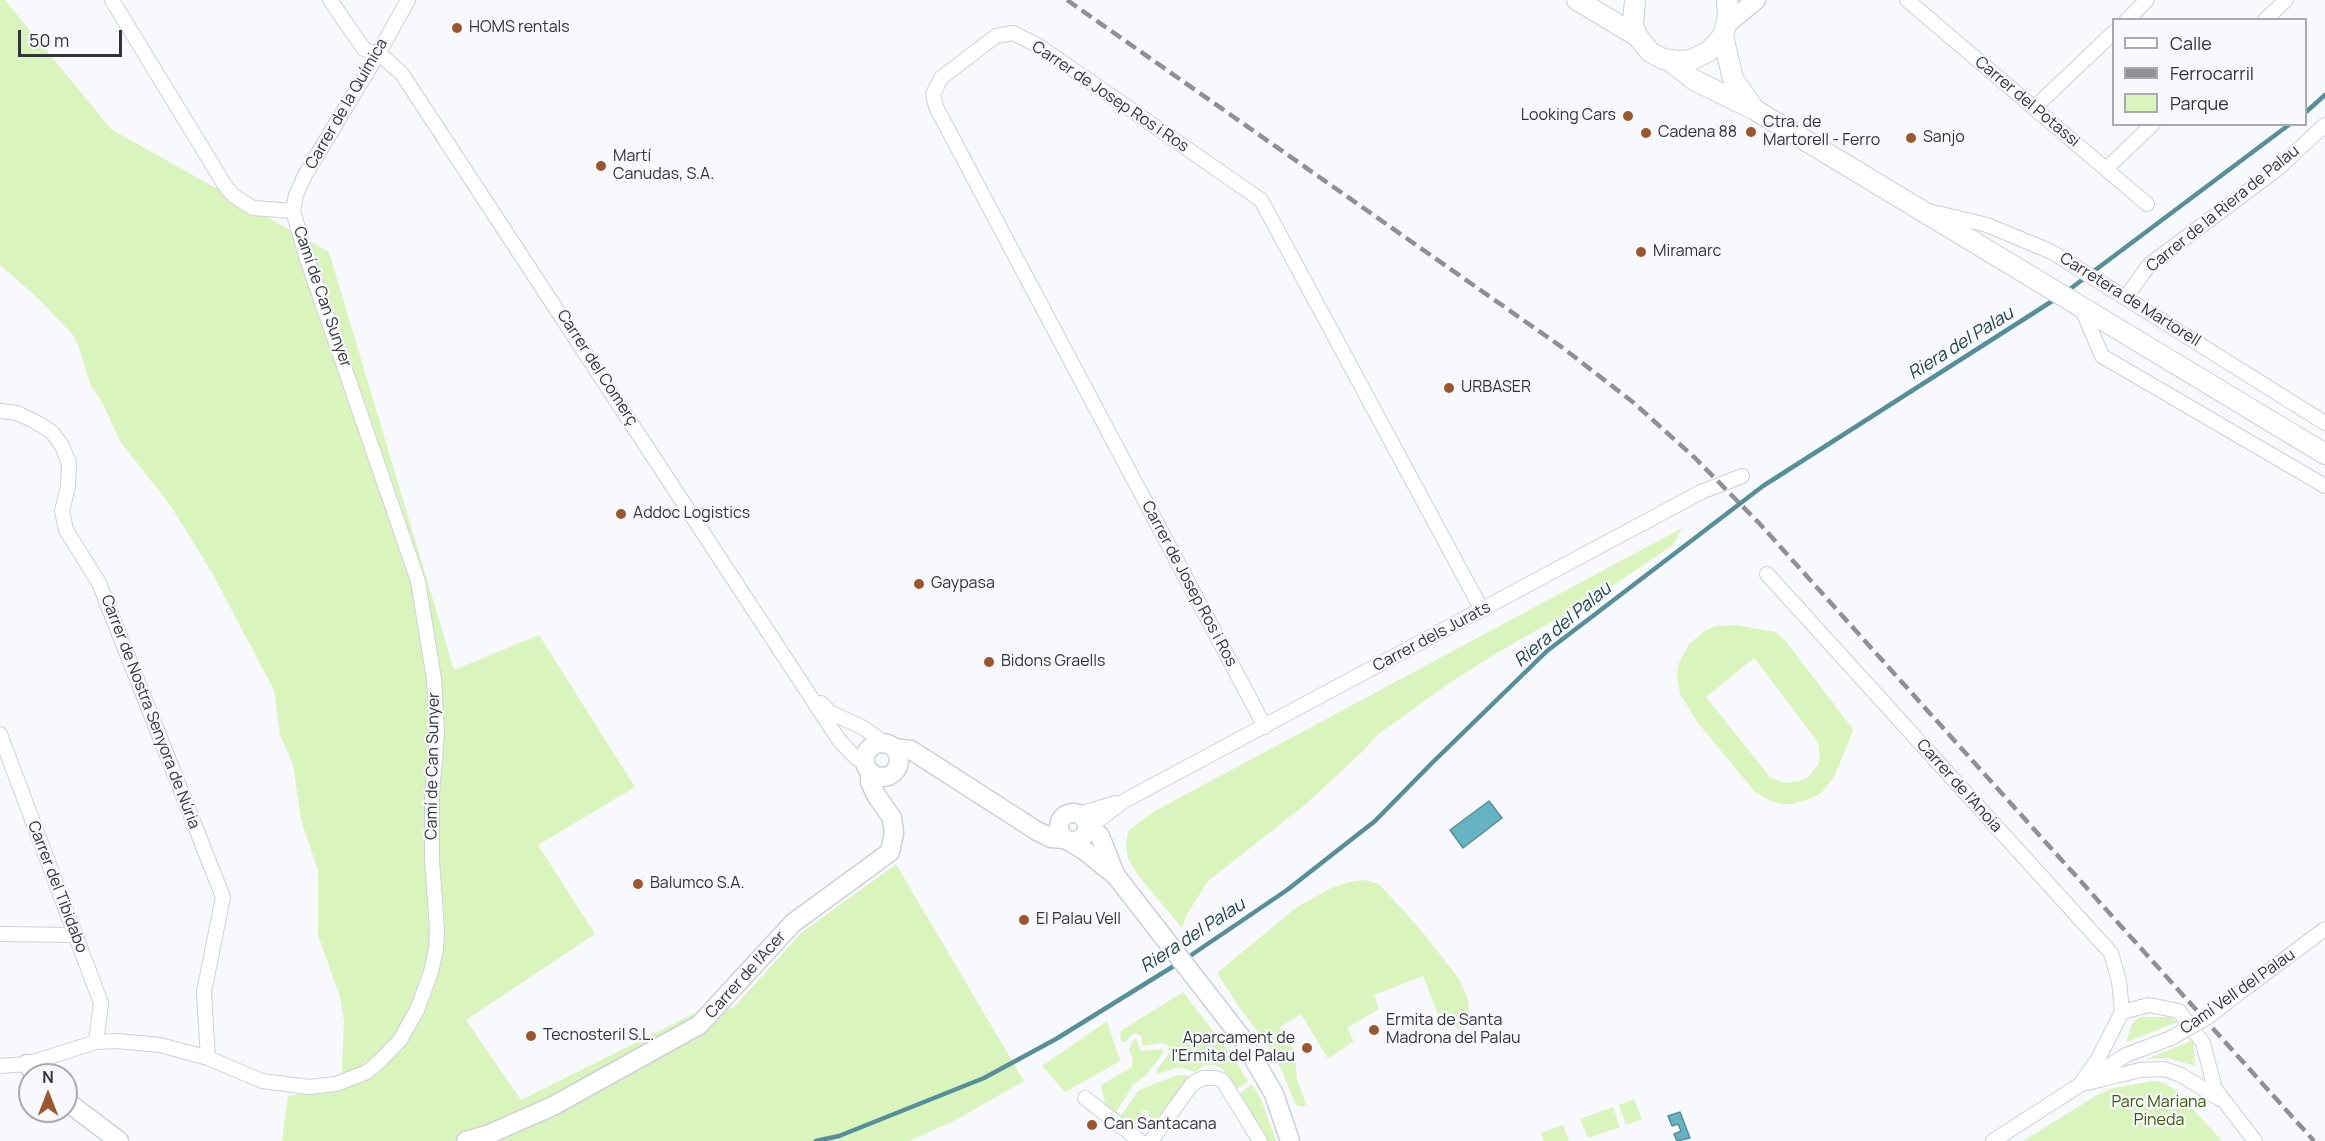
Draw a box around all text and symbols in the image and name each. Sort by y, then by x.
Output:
scale bar [21,18,124,56]
place label: HOMS rentals [469,18,570,38]
legend [2112,18,2307,126]
marker: HOMS rentals [450,21,464,35]
text: 50 m [29,28,69,52]
text: Calle [2170,31,2212,55]
street label: Carrer de la Química [302,35,392,173]
street label: Carrer de Josep Ros i Ros [1028,37,1192,157]
street label: Carrer del Potassi [1971,53,2083,151]
text: Ferrocarril [2170,61,2254,85]
text: Parque [2170,91,2229,115]
place label: Looking Cars [1521,106,1616,126]
marker: Looking Cars [1621,109,1635,123]
place label: Ctra. de Martorell - Ferro [1763,113,1880,151]
place label: Cadena 88 [1658,123,1737,143]
marker: Ctra. de Martorell - Ferro [1744,125,1758,139]
marker: Cadena 88 [1639,126,1653,140]
place label: Sanjo [1923,128,1965,148]
marker: Sanjo [1904,131,1918,145]
street label: Carrer de la Riera de Palau [2143,141,2303,277]
place label: Martí Canudas, S.A. [613,147,714,185]
marker: Martí Canudas, S.A. [594,159,608,173]
street label: Camí de Can Sunyer [289,224,355,370]
place label: Miramarc [1653,242,1721,262]
marker: Miramarc [1634,245,1648,259]
street label: Carretera de Martorell [2056,249,2204,351]
water label: Riera del Palau [1904,303,2018,385]
street label: Carrer del Comerç [552,307,642,429]
place label: URBASER [1461,378,1531,398]
marker: URBASER [1442,381,1456,395]
street label: Carrer de Josep Ros i Ros [1137,498,1241,670]
place label: Addoc Logistics [633,504,750,524]
marker: Addoc Logistics [614,507,628,521]
place label: Gaypasa [931,574,995,594]
marker: Gaypasa [912,577,926,591]
water label: Riera del Palau [1510,578,1616,672]
street label: Carrer de Nostra Senyora de Núria [96,592,204,832]
street label: Carrer dels Jurats [1370,598,1494,676]
place label: Bidons Graells [1001,652,1105,672]
marker: Bidons Graells [982,655,996,669]
street label: Camí de Can Sunyer [422,692,444,840]
street label: Carrer de l'Anoia [1912,736,2006,836]
street label: Carrer del Tibidabo [23,818,91,956]
place label: Balumco S.A. [650,874,744,894]
marker: Balumco S.A. [631,877,645,891]
water label: Riera del Palau [1137,894,1249,978]
place label: El Palau Vell [1036,910,1121,930]
marker: El Palau Vell [1017,913,1031,927]
street label: Carrer de l'Acer [702,927,790,1023]
street label: Camí Vell del Palau [2177,945,2299,1039]
place label: Ermita de Santa Madrona del Palau [1386,1011,1521,1049]
marker: Ermita de Santa Madrona del Palau [1367,1023,1381,1037]
place label: Tecnosteril S.L. [543,1026,654,1046]
marker: Tecnosteril S.L. [524,1029,538,1043]
place label: Aparcament de l'Ermita del Palau [1172,1029,1295,1067]
marker: Aparcament de l'Ermita del Palau [1300,1041,1314,1055]
north arrow [18,1063,78,1123]
text: N [42,1066,54,1088]
park label: Parc Mariana Pineda [2112,1093,2206,1131]
place label: Can Santacana [1104,1115,1217,1135]
marker: Can Santacana [1085,1118,1099,1132]

